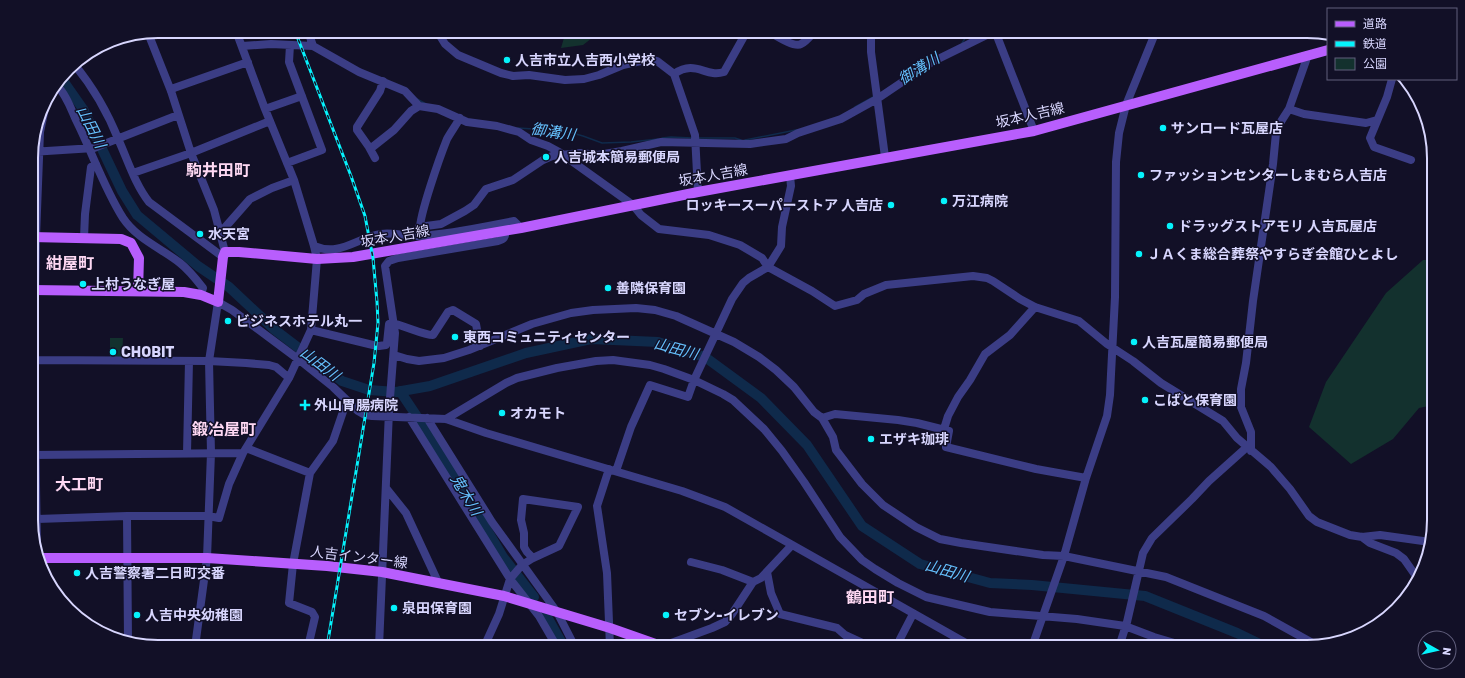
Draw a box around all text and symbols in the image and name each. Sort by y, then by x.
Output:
legend [1327,8,1457,80]
text: 道路 [1363,17,1387,31]
text: 鉄道 [1363,37,1387,51]
water label: 御溝川 [895,48,945,89]
place label: 人吉市立人吉西小学校 [515,52,655,69]
marker: 人吉市立人吉西小学校 [502,55,512,65]
text: 公園 [1363,57,1387,71]
street label: 坂本人吉線 [994,99,1066,132]
water label: 山田川 [73,103,110,153]
water label: 御溝川 [529,120,579,144]
place label: サンロード瓦屋店 [1171,120,1283,137]
marker: サンロード瓦屋店 [1158,123,1168,133]
place label: 人吉城本簡易郵便局 [554,149,680,166]
marker: 人吉城本簡易郵便局 [541,152,551,162]
district label: 駒井田町 [186,161,250,180]
street label: 坂本人吉線 [677,161,749,190]
place label: ファッションセンターしまむら人吉店 [1149,167,1387,184]
marker: ファッションセンターしまむら人吉店 [1136,170,1146,180]
place label: 万江病院 [952,193,1008,210]
marker: 万江病院 [939,196,949,206]
place label: ロッキースーパーストア 人吉店 [686,197,883,214]
marker: ロッキースーパーストア 人吉店 [886,200,896,210]
place label: ドラッグストアモリ 人吉瓦屋店 [1178,218,1377,235]
marker: ドラッグストアモリ 人吉瓦屋店 [1165,221,1175,231]
street label: 坂本人吉線 [359,222,431,251]
place label: 水天宮 [208,226,250,243]
marker: 水天宮 [195,229,205,239]
place label: ＪＡくま総合葬祭やすらぎ会館ひとよし [1147,246,1399,263]
marker: ＪＡくま総合葬祭やすらぎ会館ひとよし [1134,249,1144,259]
district label: 紺屋町 [46,254,94,273]
place label: 上村うなぎ屋 [91,276,175,293]
marker: 上村うなぎ屋 [78,279,88,289]
place label: 善隣保育園 [616,280,686,297]
marker: 善隣保育園 [603,283,613,293]
place label: ビジネスホテル丸一 [236,313,362,330]
marker: ビジネスホテル丸一 [223,316,233,326]
place label: 東西コミュニティセンター [463,329,630,346]
marker: 東西コミュニティセンター [450,332,460,342]
water label: 山田川 [652,334,702,364]
place label: 人吉瓦屋簡易郵便局 [1142,334,1268,351]
marker: 人吉瓦屋簡易郵便局 [1129,337,1139,347]
water label: 山田川 [297,343,345,386]
place label: CHOBIT [121,344,175,361]
marker: CHOBIT [108,347,118,357]
place label: こばと保育園 [1153,392,1237,409]
marker: こばと保育園 [1140,395,1150,405]
place label: 外山胃腸病院 [314,397,398,414]
marker: 外山胃腸病院 [299,399,311,411]
place label: オカモト [510,405,566,422]
marker: オカモト [497,408,507,418]
district label: 鍛冶屋町 [191,420,256,439]
place label: エザキ珈琲 [879,431,949,448]
marker: エザキ珈琲 [866,434,876,444]
water label: 鬼木川 [447,471,486,521]
district label: 大工町 [55,475,103,494]
street label: 人吉インター線 [309,543,409,572]
water label: 山田川 [923,556,973,586]
place label: 人吉警察署二日町交番 [85,565,225,582]
marker: 人吉警察署二日町交番 [72,568,82,578]
district label: 鶴田町 [846,588,894,607]
place label: 泉田保育園 [402,600,472,617]
marker: 泉田保育園 [389,603,399,613]
place label: 人吉中央幼稚園 [145,607,243,624]
place label: セブン-イレブン [674,607,779,624]
marker: 人吉中央幼稚園 [132,610,142,620]
marker: セブン-イレブン [661,610,671,620]
north arrow [1417,630,1457,670]
text: N [1439,646,1453,656]

